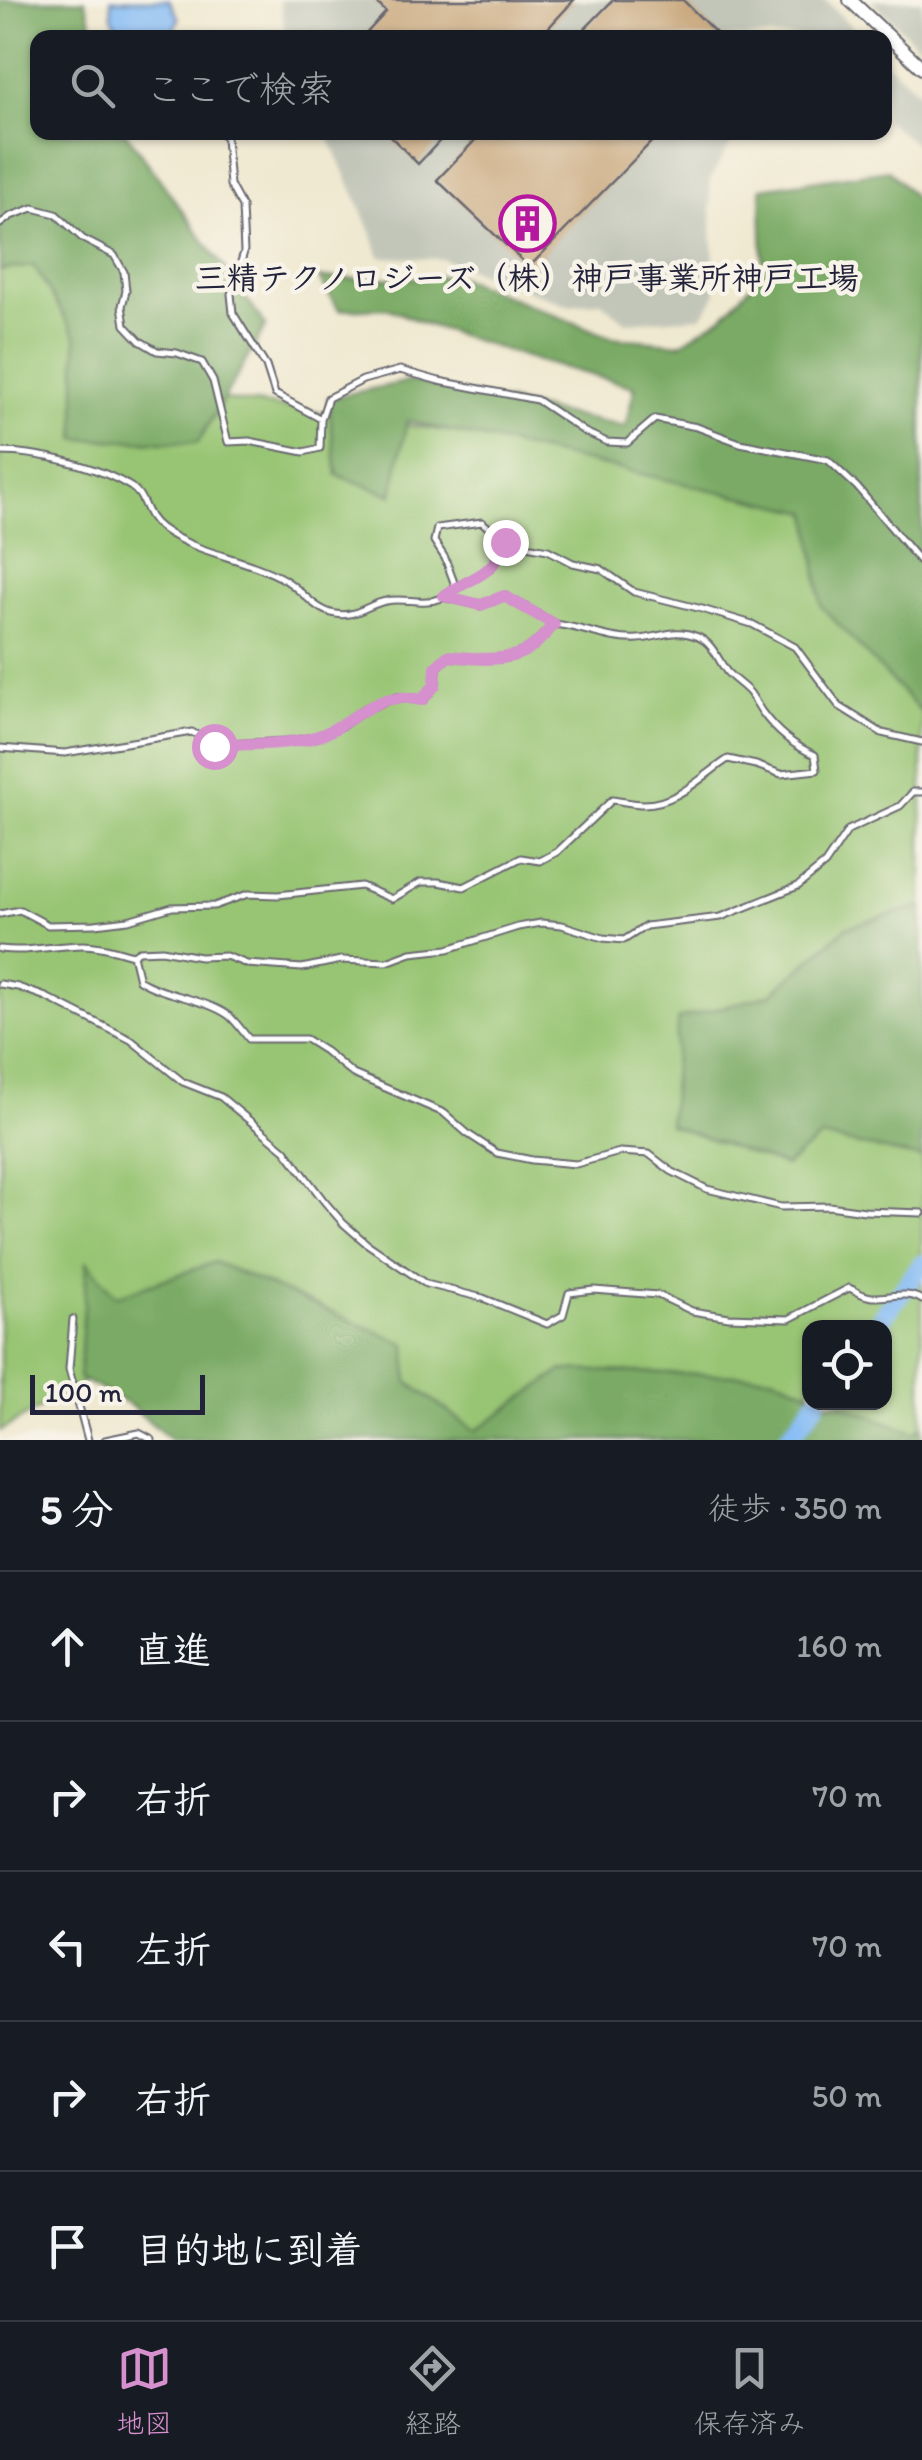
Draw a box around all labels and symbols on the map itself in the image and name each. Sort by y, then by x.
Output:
building icon: 三精テクノロジーズ（株）神戸事業所神戸工場 [497,194,557,254]
place label: 三精テクノロジーズ（株）神戸事業所神戸工場 [195,259,859,297]
route end [483,520,529,566]
route start [192,724,238,770]
scale bar [30,1370,205,1414]

